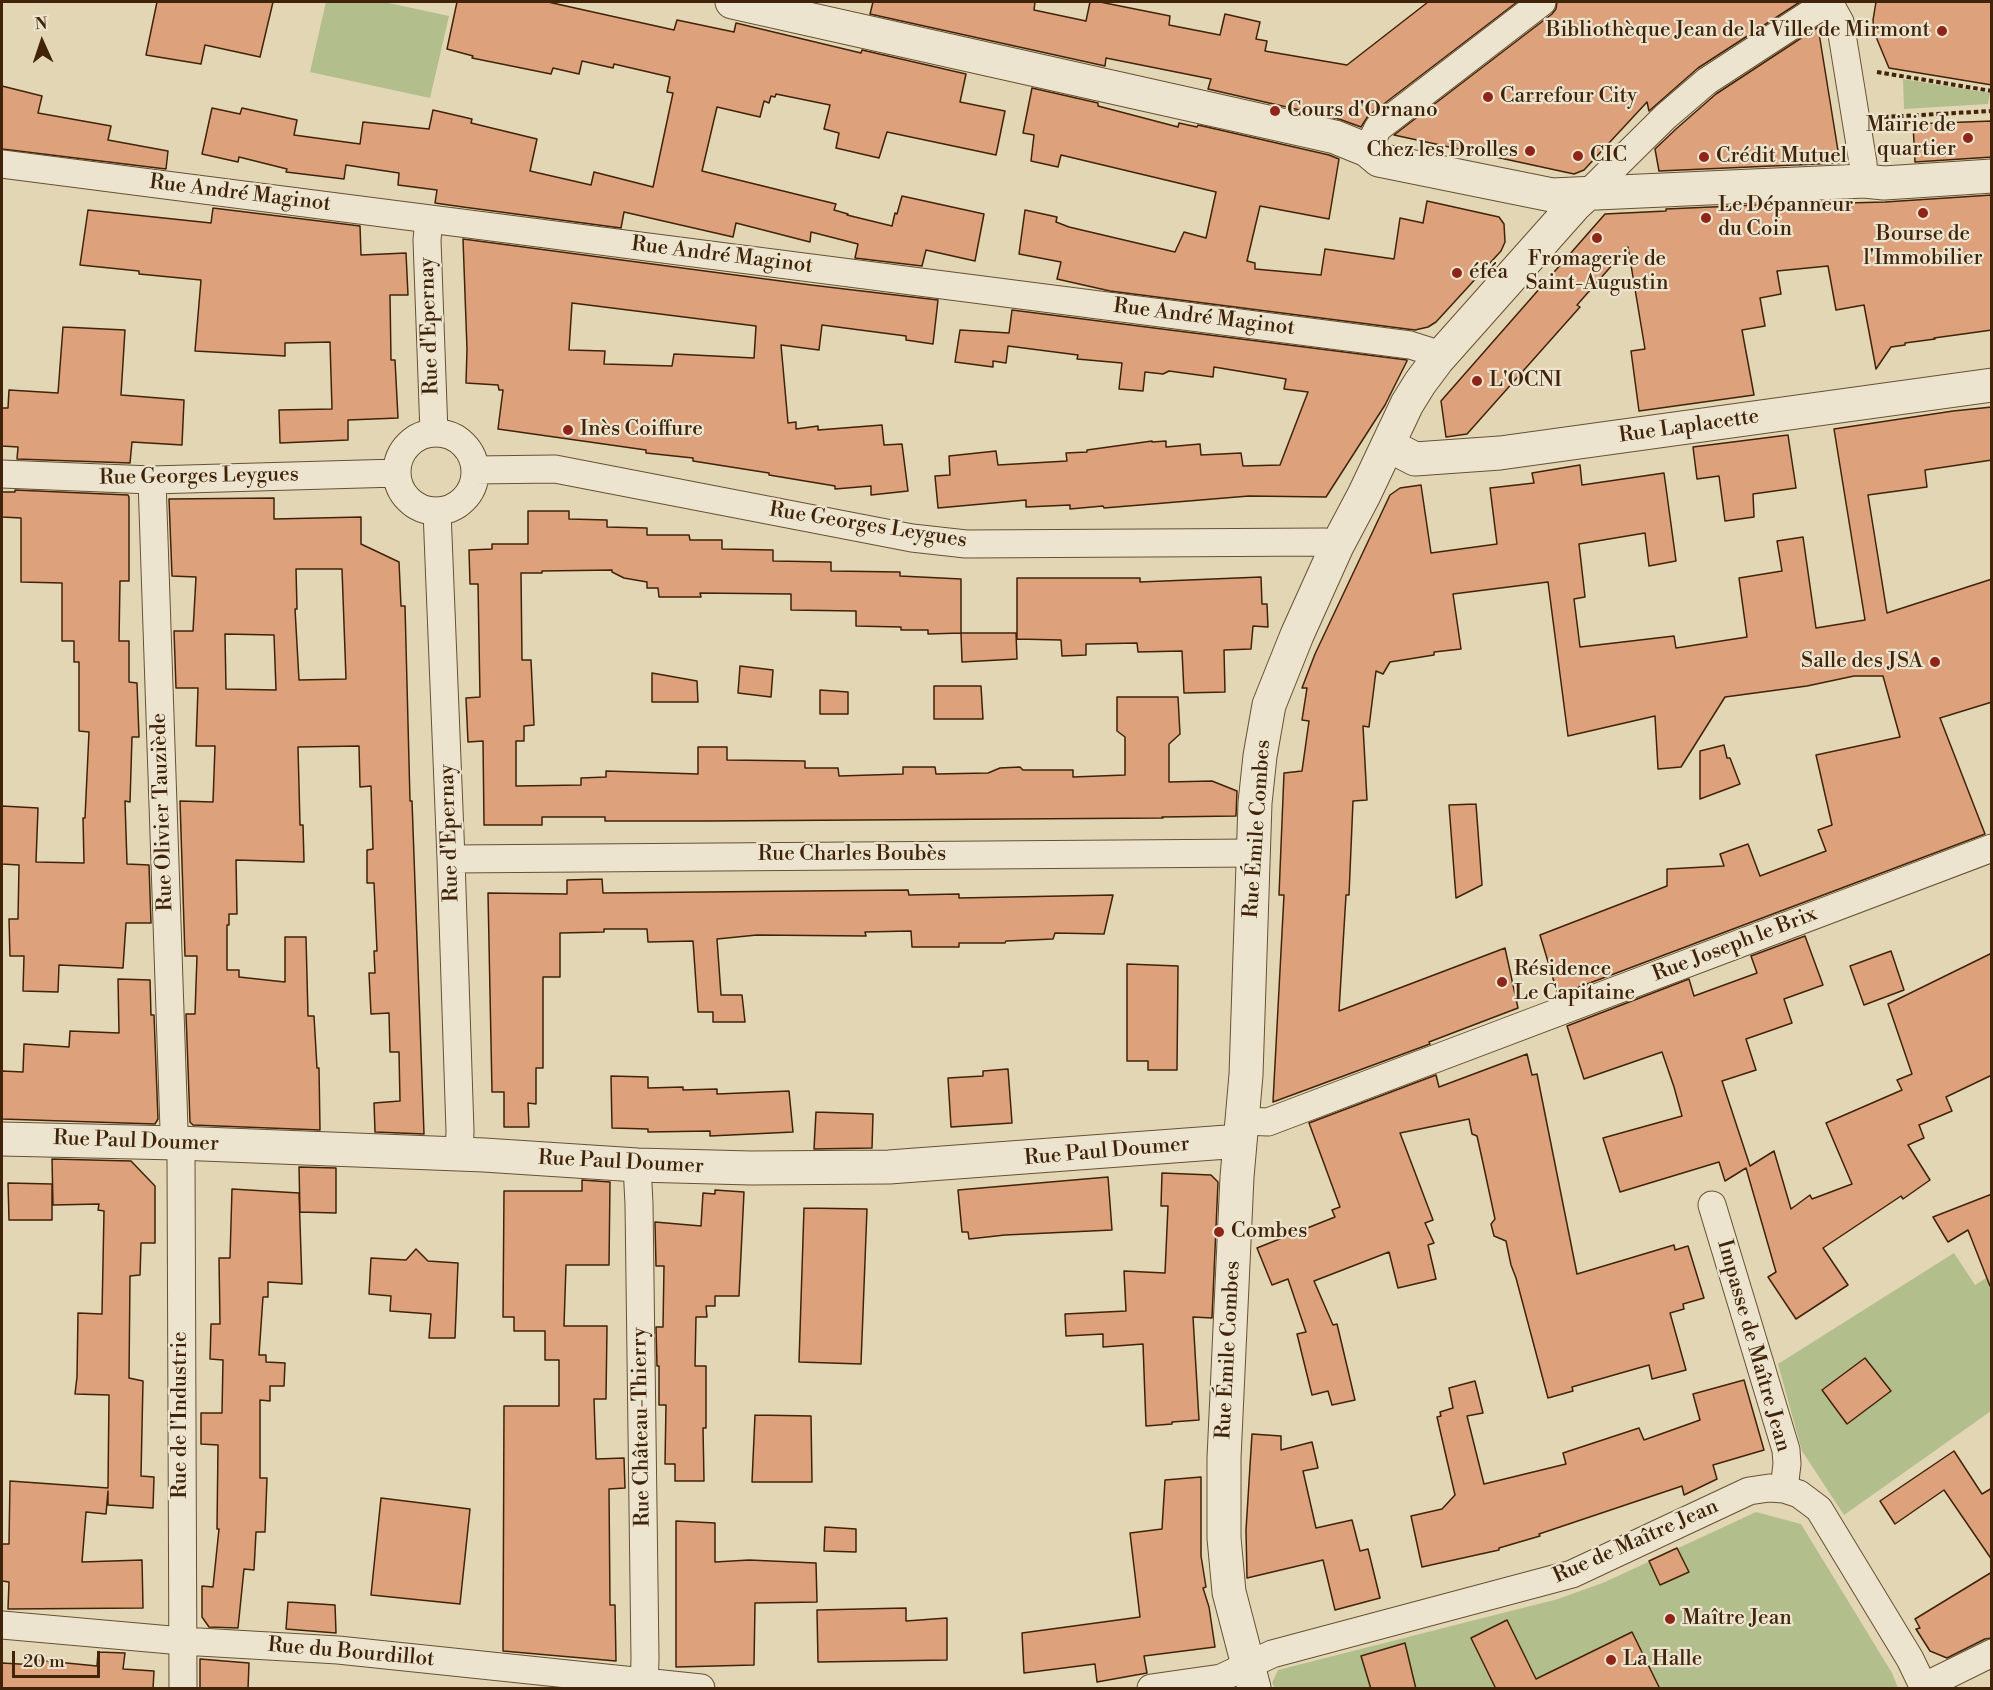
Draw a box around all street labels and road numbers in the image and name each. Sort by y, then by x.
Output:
street label: Rue André Maginot [148,170,332,218]
street label: Rue André Maginot [630,232,814,280]
street label: Rue d'Epernay [415,257,445,395]
street label: Rue André Maginot [1112,294,1296,342]
street label: Rue Laplacette [1617,405,1761,449]
street label: Rue Georges Leygues [99,463,299,491]
street label: Rue Georges Leygues [767,498,969,554]
street label: Rue Olivier Tauziède [147,712,179,912]
street label: Rue Émile Combes [1239,739,1277,919]
street label: Rue d'Epernay [435,764,465,902]
street label: Rue Charles Boubès [758,842,946,868]
street label: Rue Joseph le Brix [1649,902,1821,988]
street label: Rue Paul Doumer [53,1127,219,1157]
street label: Rue Paul Doumer [1023,1132,1191,1172]
street label: Rue Paul Doumer [537,1146,705,1180]
street label: Impasse de Maître Jean [1711,1237,1795,1455]
street label: Rue Émile Combes [1212,1260,1246,1440]
street label: Rue Château-Thierry [628,1327,656,1527]
street label: Rue de l'Industrie [168,1331,194,1499]
street label: Rue de Maître Jean [1550,1494,1722,1590]
street label: Rue du Bourdillot [267,1633,435,1673]

